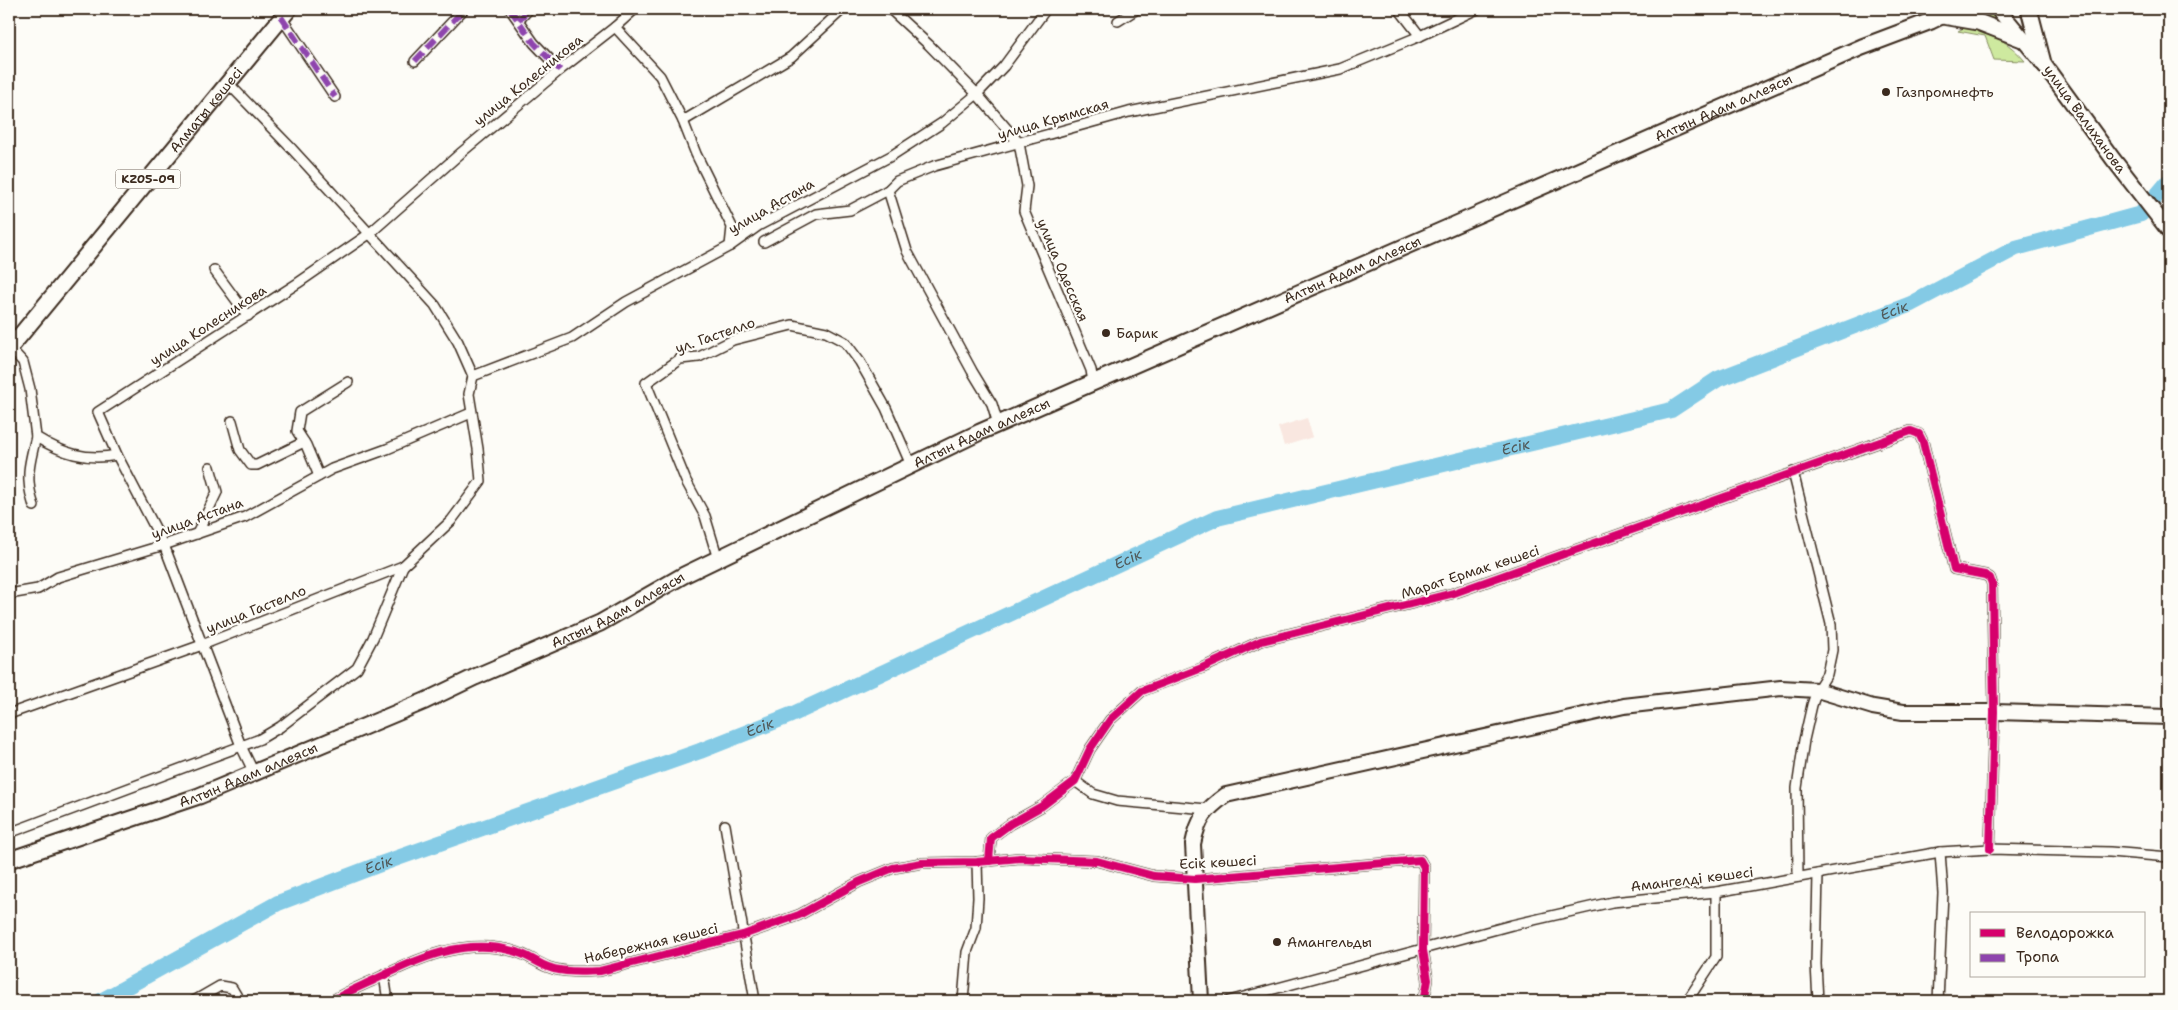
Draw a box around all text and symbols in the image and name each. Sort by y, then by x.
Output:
street label: улица Колесникова [470,30,586,130]
street label: улица Валиханова [2040,61,2131,177]
street label: Алматы көшесі [166,63,247,156]
street label: Алтын Адам аллеясы [1652,70,1795,145]
place label: Газпромнефть [1896,83,1994,101]
marker: Газпромнефть [1880,86,1892,98]
street label: улица Крымская [995,95,1111,143]
road number: KZ05-09 [116,170,180,188]
street label: улица Астана [725,174,817,238]
street label: улица Одесская [1033,216,1093,324]
street label: Алтын Адам аллеясы [1281,232,1424,307]
street label: улица Колесникова [146,280,270,369]
water label: Есік [1877,296,1912,325]
street label: ул. Гастелло [673,313,757,357]
place label: Барик [1116,324,1159,342]
marker: Барик [1100,327,1112,339]
street label: Алтын Адам аллеясы [911,394,1053,472]
water label: Есік [1499,434,1533,460]
street label: улица Астана [149,493,246,543]
street label: Марат Ермак көшесі [1398,541,1542,603]
water label: Есік [1111,544,1146,574]
street label: Алтын Адам аллеясы [548,568,688,652]
street label: улица Гастелло [203,581,309,637]
water label: Есік [743,712,778,742]
street label: Алтын Адам аллеясы [177,738,320,811]
water label: Есік [362,850,396,879]
street label: Есік көшесі [1179,851,1257,873]
street label: Амангелді көшесі [1630,863,1754,895]
legend [1970,912,2146,978]
street label: Набережная көшесі [582,919,720,967]
text: Велодорожка [2016,923,2115,943]
place label: Амангельды [1287,933,1372,951]
marker: Амангельды [1271,936,1283,948]
text: Тропа [2016,947,2060,967]

